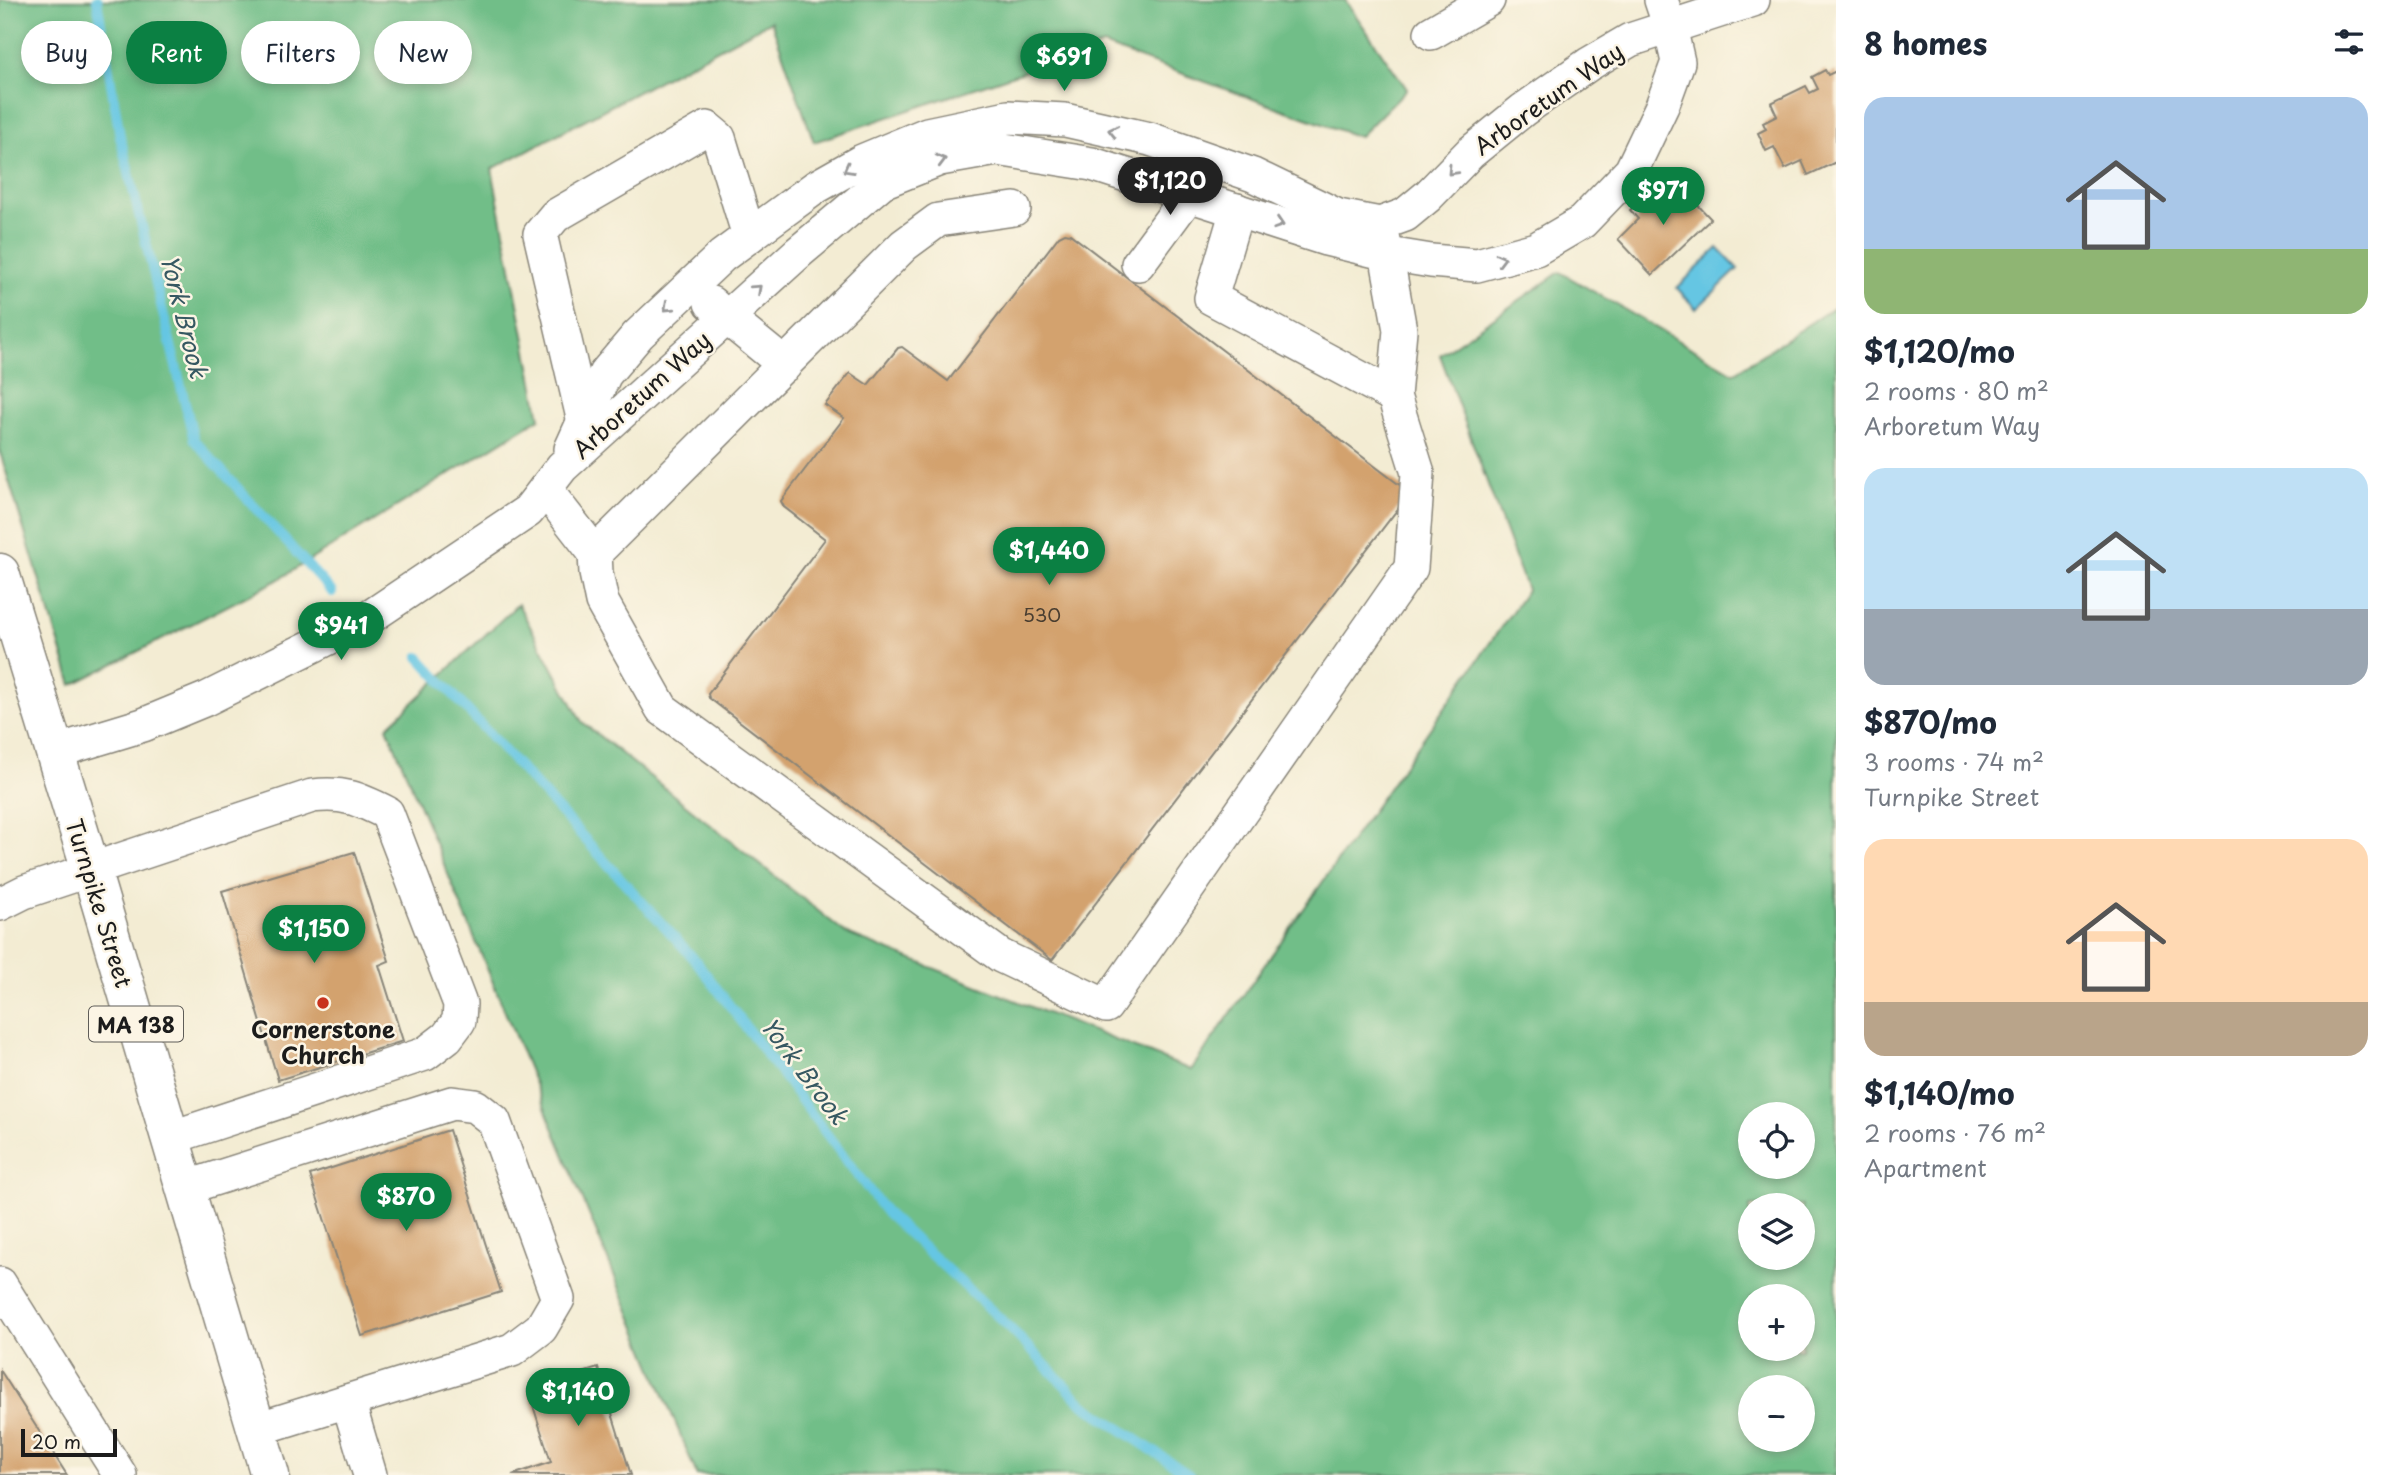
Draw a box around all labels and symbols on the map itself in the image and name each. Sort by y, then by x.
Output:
street label: Arboretum Way [1466,33,1630,163]
pin: $691 [1023,34,1105,93]
one-way arrow [1107,125,1119,139]
one-way arrow [935,154,947,169]
pin: $1,120 [1113,158,1227,217]
one-way arrow [842,161,855,174]
one-way arrow [1448,163,1461,176]
pin: $971 [1622,168,1704,227]
one-way arrow [1273,215,1285,230]
water label: York Brook [152,250,218,383]
one-way arrow [1495,253,1507,267]
one-way arrow [749,285,762,297]
one-way arrow [663,299,676,311]
street label: Arboretum Way [564,322,718,466]
pin: $1,440 [992,528,1106,587]
house number: 530 [1023,600,1061,628]
pin: $941 [300,602,382,662]
street label: Turnpike Street [58,814,142,992]
pin: $1,150 [257,906,371,965]
marker: Cornerstone Church [315,995,331,1011]
road number: MA 138 [89,1006,183,1042]
water label: York Brook [753,1009,858,1132]
place label: Cornerstone Church [251,1011,395,1072]
pin: $870 [365,1174,447,1233]
pin: $1,140 [521,1368,635,1428]
scale bar [21,1426,117,1458]

